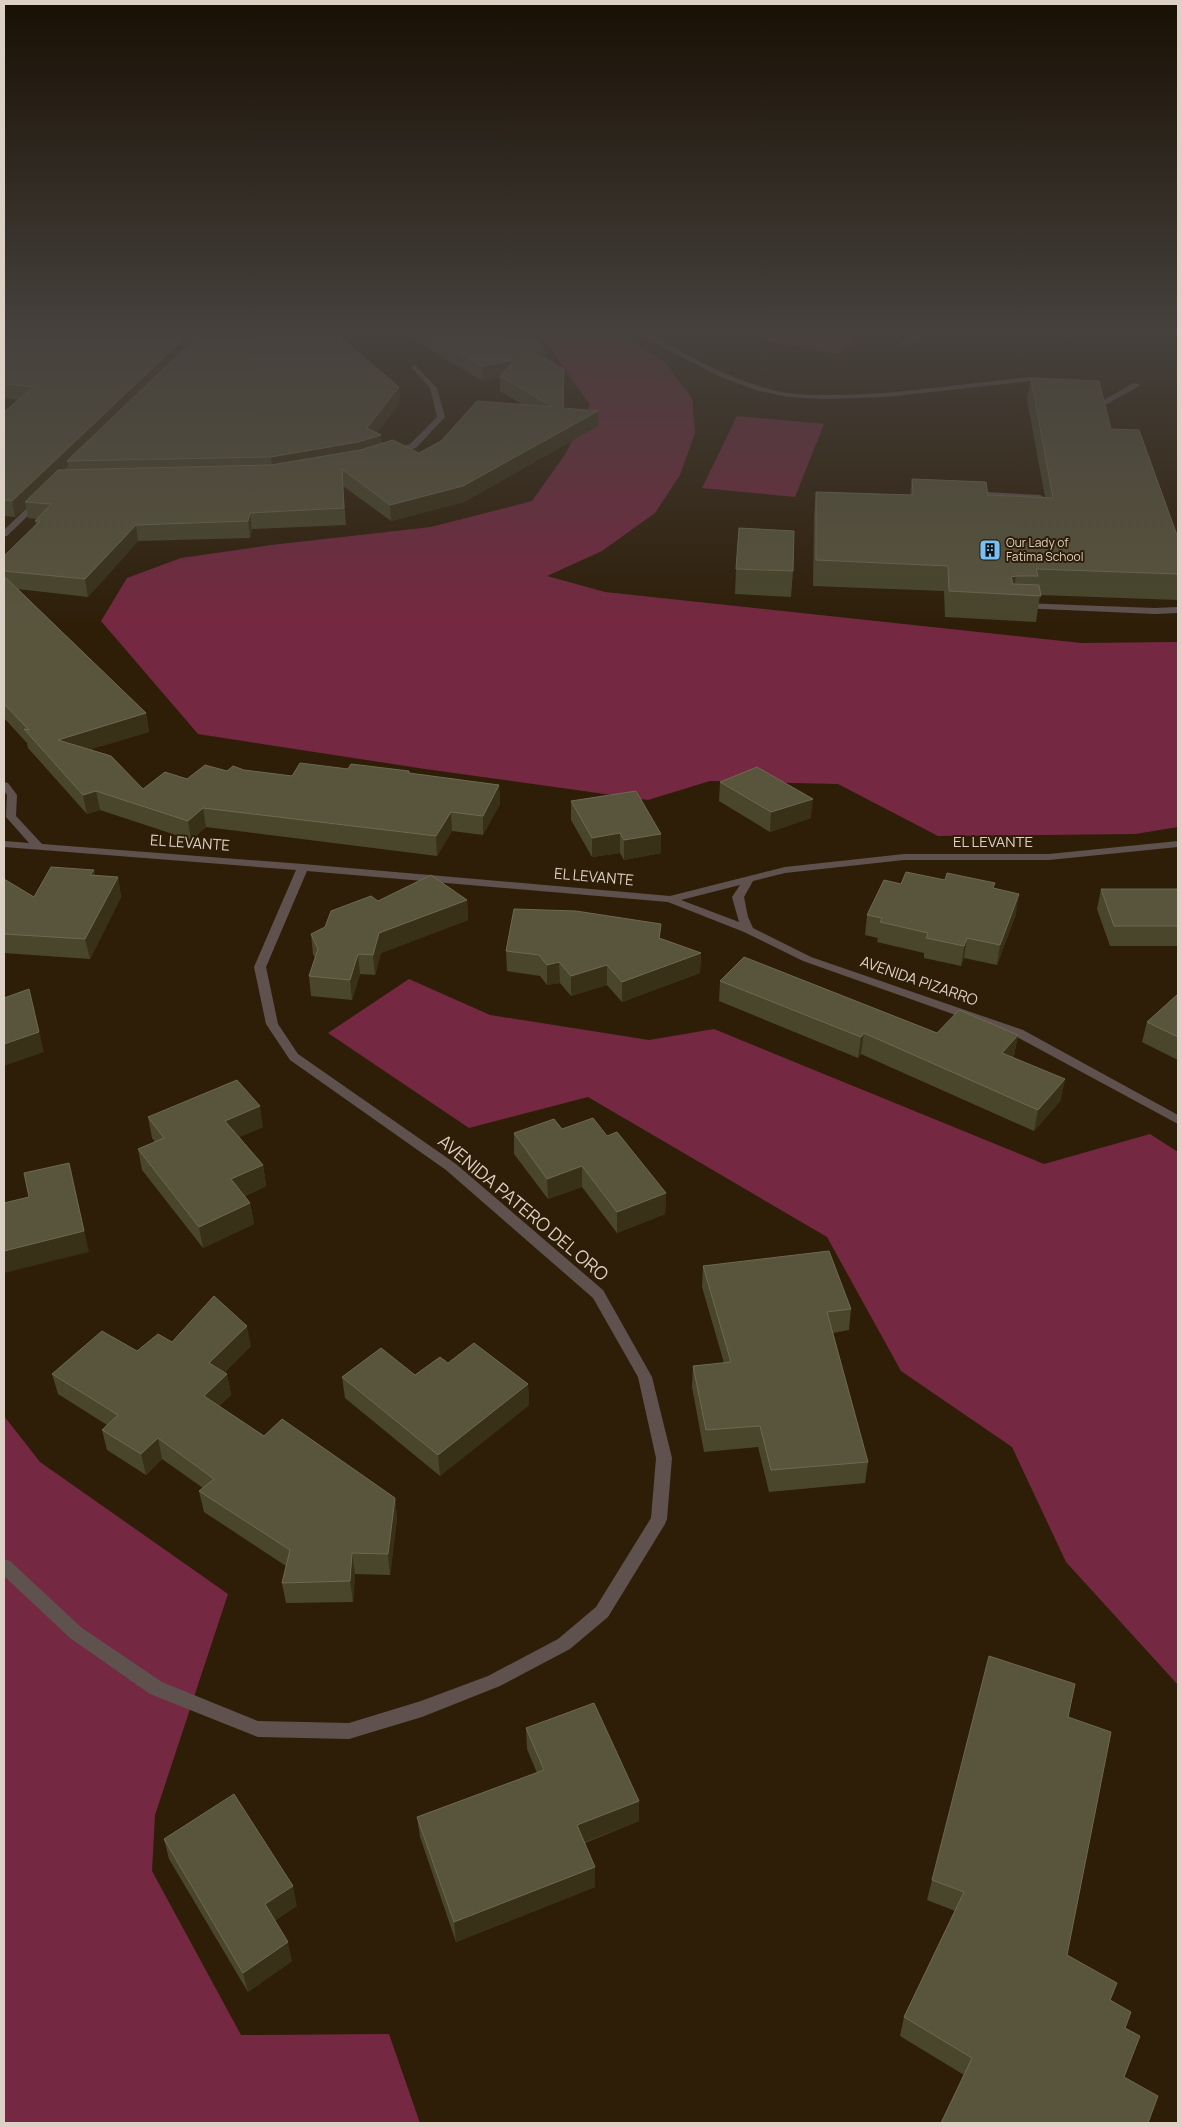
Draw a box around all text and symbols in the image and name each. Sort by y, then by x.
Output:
place label: Our Lady of Fatima School [1006,534,1084,565]
building icon: Our Lady of Fatima School [978,538,1002,562]
street label: EL LEVANTE [149,829,231,856]
street label: EL LEVANTE [953,831,1033,852]
street label: EL LEVANTE [553,863,635,890]
street label: AVENIDA PIZARRO [858,951,981,1011]
street label: AVENIDA PATERO DEL ORO [433,1129,614,1286]

